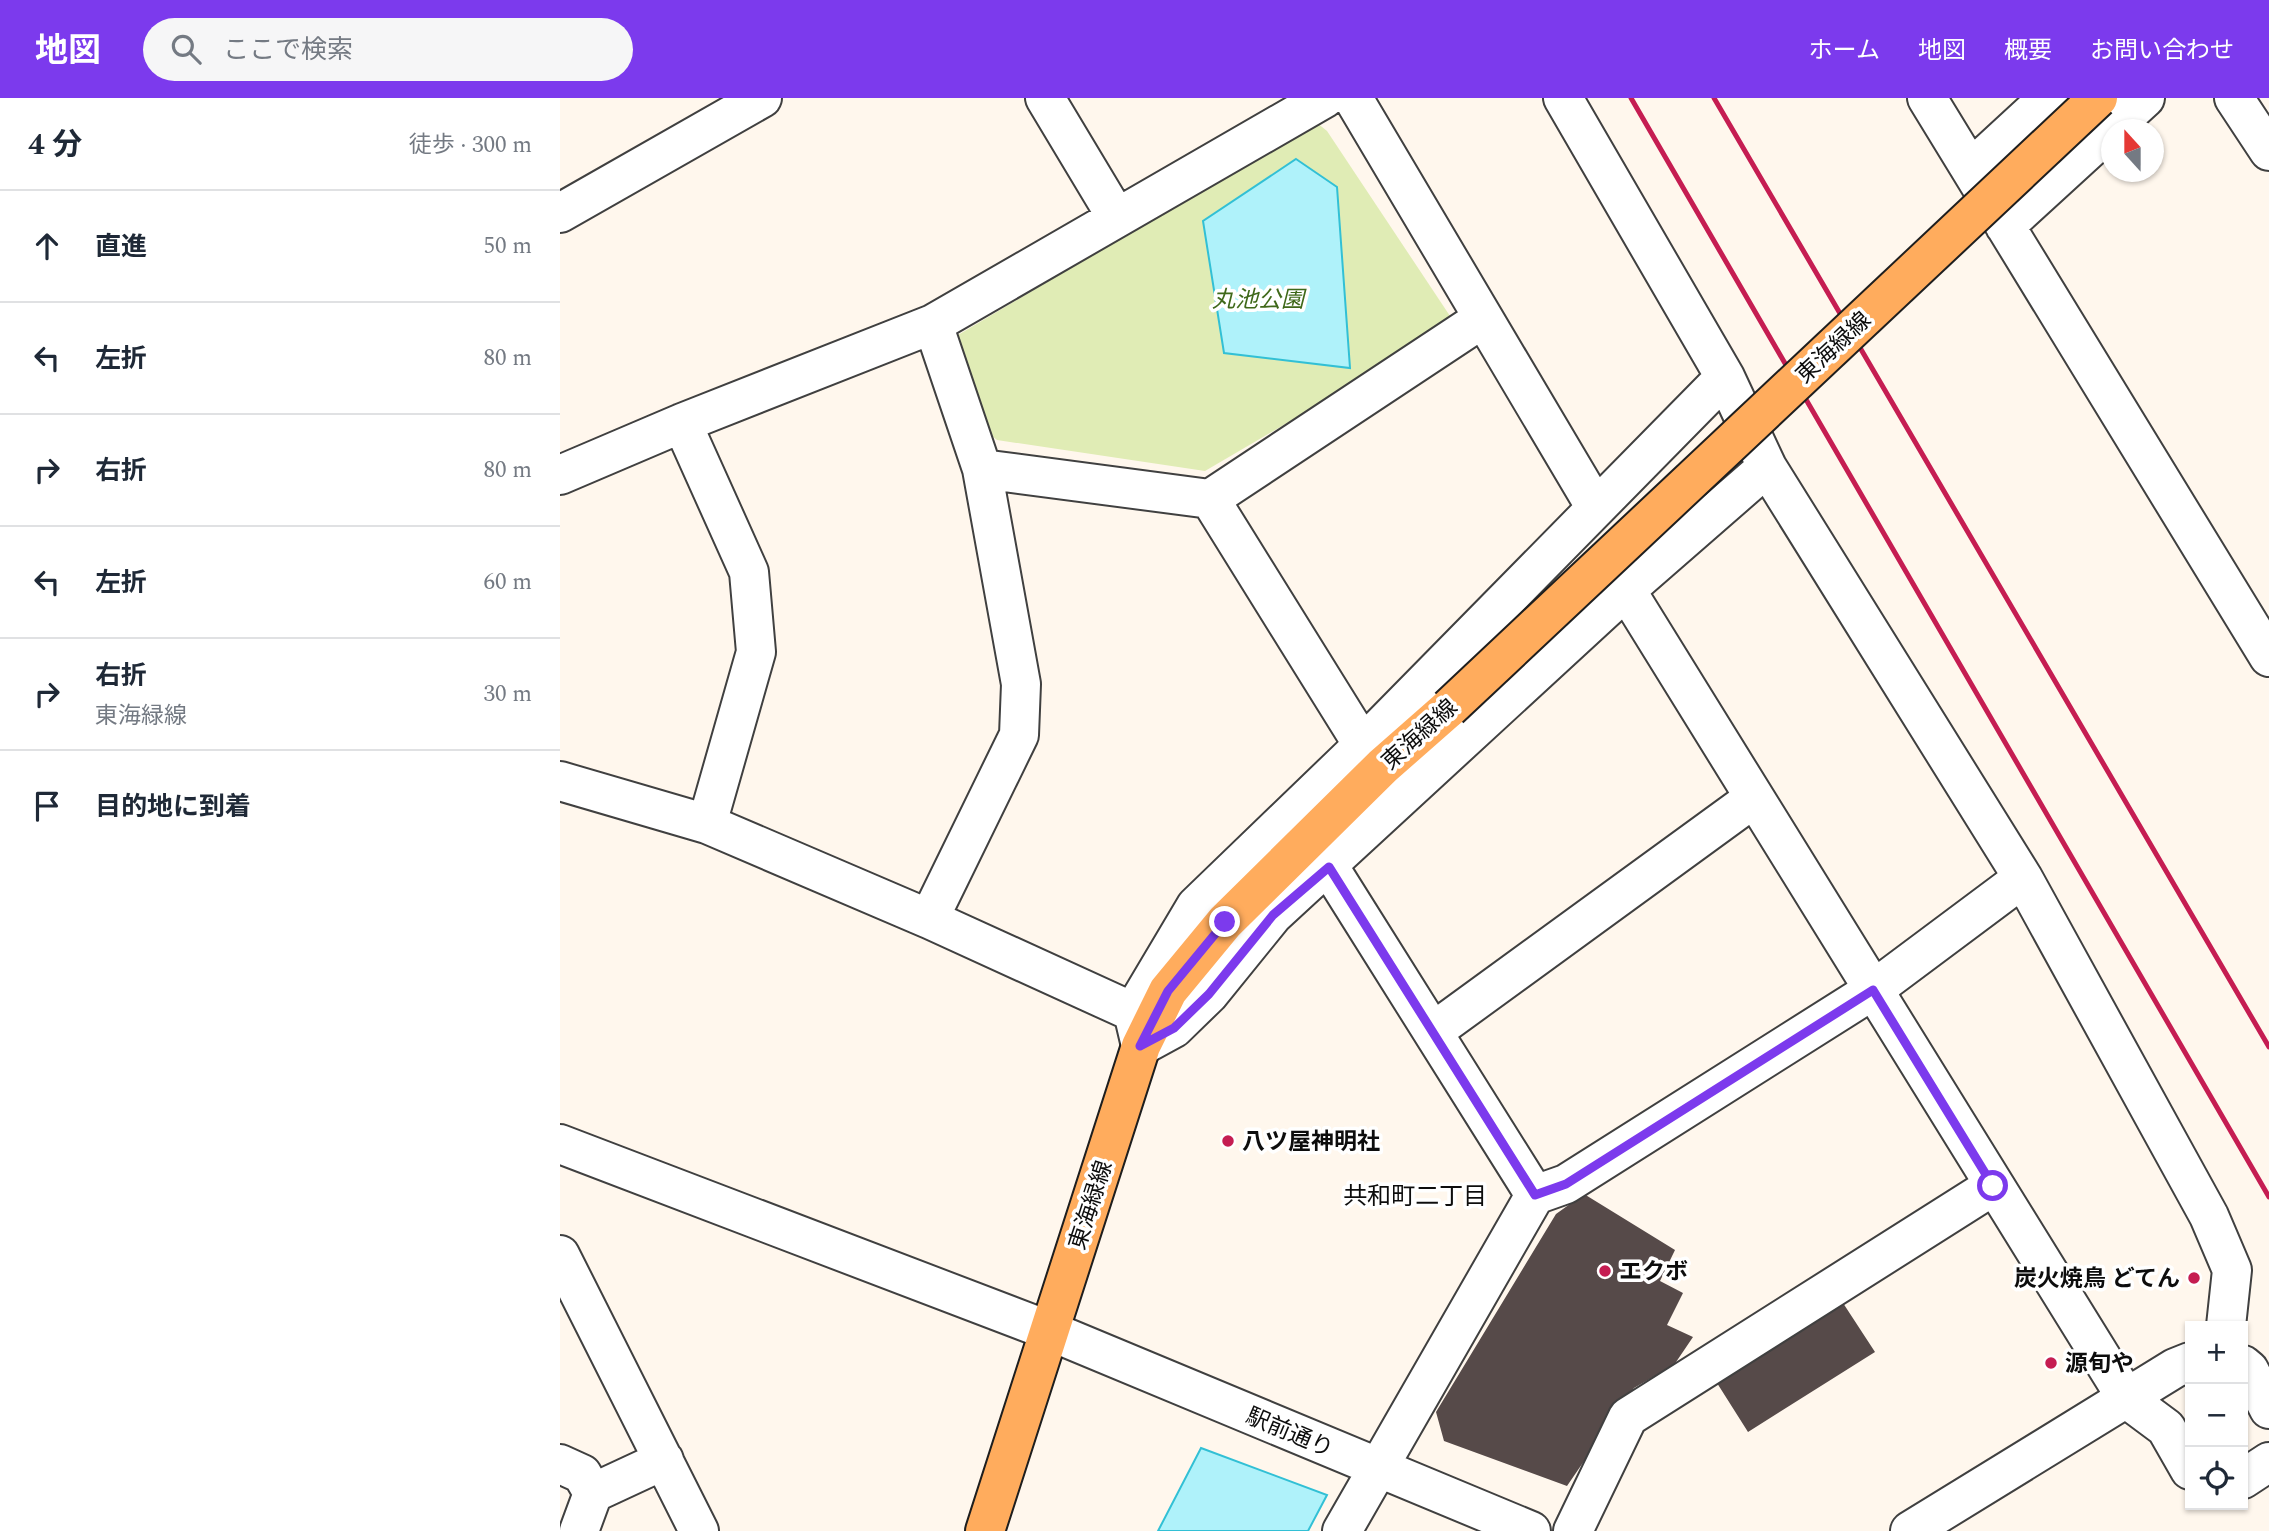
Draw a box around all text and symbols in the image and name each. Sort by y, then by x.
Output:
search box [143,18,633,81]
text: 地図 [35,26,101,76]
icon: search [167,30,205,68]
text: ここで検索 [223,30,353,70]
text: ホーム [1809,33,1880,69]
text: 地図 [1918,33,1966,69]
text: 概要 [2004,33,2052,69]
text: お問い合わせ [2090,33,2234,69]
north arrow [2101,119,2164,182]
text: 4 分 [28,122,82,168]
text: 徒歩 · 300 m [409,128,532,163]
icon: ahead [28,227,66,265]
text: 直進 [95,227,147,267]
text: 50 m [483,229,532,264]
park label: 丸池公園 [1212,283,1307,318]
street label: 東海緑線 [1788,304,1880,392]
icon: left [28,339,66,377]
text: 左折 [95,339,147,379]
text: 80 m [483,341,532,376]
icon: right [28,451,66,489]
text: 右折 [95,451,147,491]
text: 80 m [483,453,532,488]
icon: left [28,563,66,601]
text: 左折 [95,563,147,603]
text: 60 m [483,565,532,600]
text: 右折 [95,656,147,696]
icon: right [28,675,66,713]
text: 30 m [483,677,532,712]
street label: 東海緑線 [1374,691,1466,779]
text: 東海緑線 [95,699,187,734]
icon: arrive [28,787,66,825]
text: 目的地に到着 [95,787,251,827]
route end [1209,906,1240,937]
place label: 八ツ屋神明社 [1242,1125,1380,1160]
marker: 八ツ屋神明社 [1220,1133,1236,1149]
street label: 東海緑線 [1061,1156,1122,1255]
route start [1977,1170,2008,1201]
district label: 共和町二丁目 [1343,1179,1487,1215]
place label: エクボ [1619,1255,1688,1290]
place label: 炭火焼鳥 どてん [2014,1262,2180,1297]
marker: エクボ [1597,1263,1613,1279]
marker: 炭火焼鳥 どてん [2186,1270,2202,1286]
map controls [2185,1321,2248,1510]
button: + [2185,1321,2248,1384]
place label: 源旬や [2065,1347,2134,1382]
marker: 源旬や [2043,1355,2059,1371]
button: − [2185,1384,2248,1447]
street label: 駅前通り [1240,1399,1339,1467]
button: locate [2185,1447,2248,1510]

